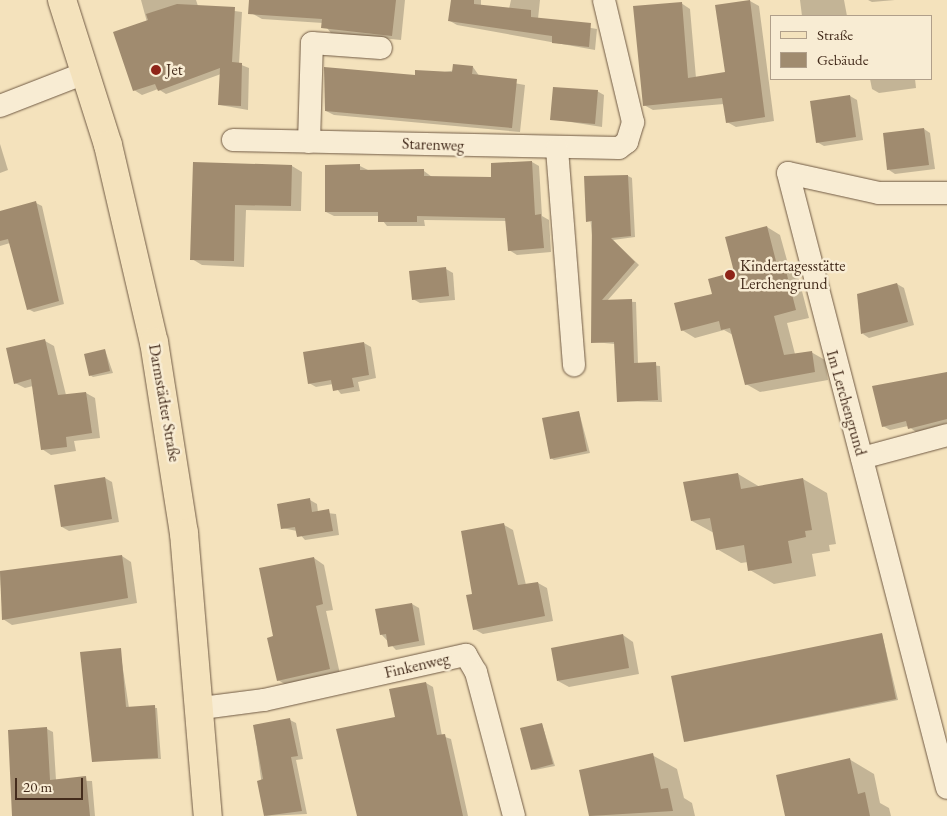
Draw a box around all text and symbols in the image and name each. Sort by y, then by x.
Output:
legend [770,15,932,80]
text: Straße [817,25,853,44]
text: Gebäude [817,50,869,69]
place label: Jet [166,60,183,80]
marker: Jet [150,64,162,76]
street label: Starenweg [402,134,464,156]
place label: Kindertagesstätte Lerchengrund [740,256,846,294]
marker: Kindertagesstätte Lerchengrund [724,269,736,281]
street label: Darmstädter Straße [144,343,184,463]
street label: Im Lerchengrund [822,348,870,458]
street label: Finkenweg [383,649,451,683]
scale bar [18,768,85,800]
text: 20 m [23,777,52,796]

